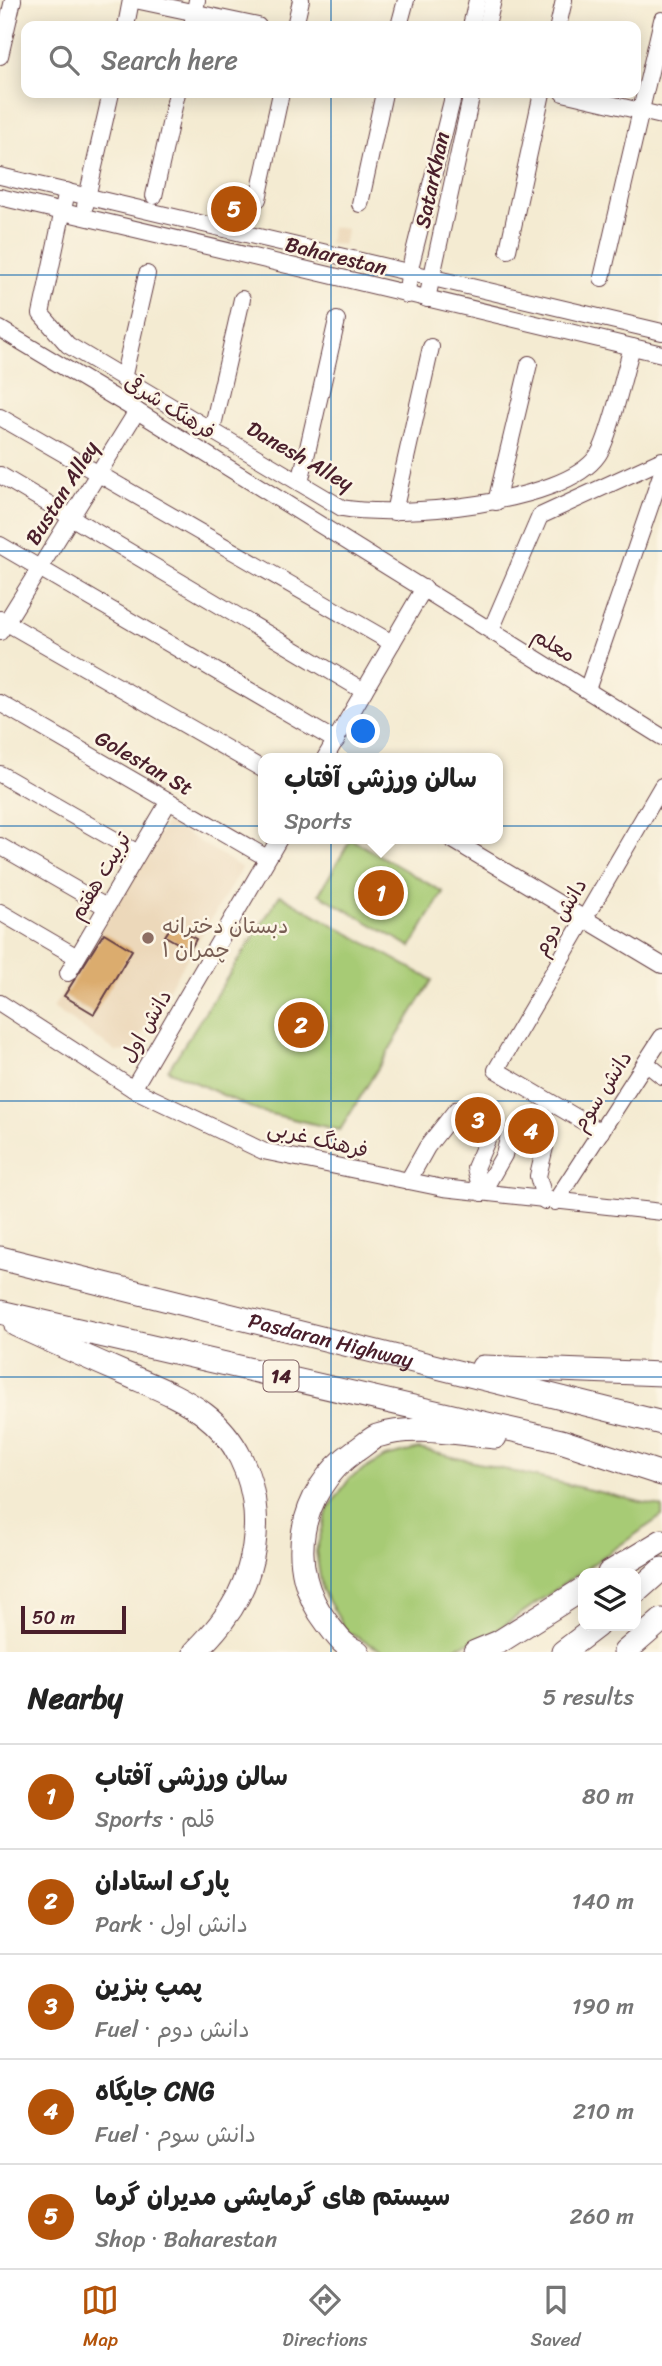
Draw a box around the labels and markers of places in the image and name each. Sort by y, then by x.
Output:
pin: 5 [211,183,257,235]
pin: 1 [358,867,404,919]
place label: دبستان دخترانه چمران ۱ [162,907,288,969]
marker: دبستان دخترانه چمران ۱ [140,930,156,946]
pin: 2 [278,999,324,1051]
pin: 3 [455,1094,501,1146]
pin: 4 [508,1105,554,1157]

